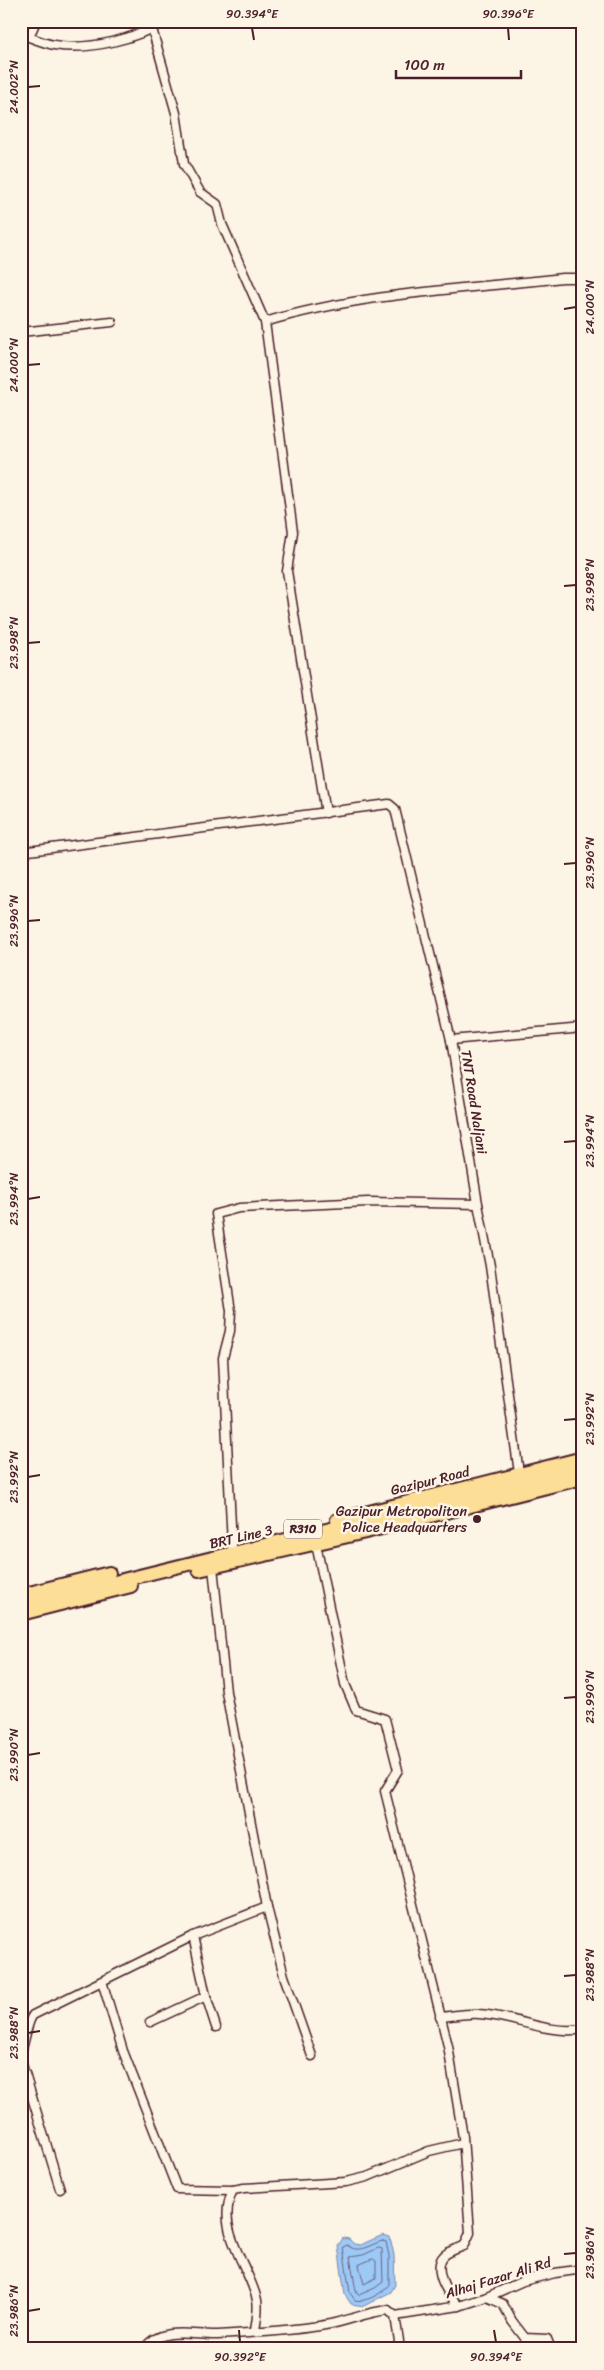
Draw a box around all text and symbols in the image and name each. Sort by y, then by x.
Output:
text: 90.394°E [226,3,279,25]
text: 90.396°E [482,3,535,25]
scale bar [396,48,522,80]
text: 100 m [404,52,445,78]
text: 24.002°N [3,60,25,114]
text: 24.000°N [579,279,601,334]
text: 24.000°N [3,337,25,392]
text: 23.998°N [579,558,601,611]
text: 23.998°N [3,616,25,669]
text: 23.996°N [579,836,601,889]
text: 23.996°N [3,894,25,947]
street label: TNT Road Naljani [453,1048,495,1157]
text: 23.994°N [579,1114,601,1167]
text: 23.994°N [3,1172,25,1225]
text: 23.992°N [579,1392,601,1445]
text: 23.992°N [3,1450,25,1503]
street label: Gazipur Road [388,1459,474,1503]
place label: Gazipur Metropoliton Police Headquarters [336,1499,468,1540]
marker: Gazipur Metropoliton Police Headquarters [471,1513,483,1525]
street label: BRT Line 3 [207,1518,275,1556]
road number: R310 [284,1520,322,1538]
text: 23.990°N [579,1670,601,1723]
text: 23.990°N [3,1728,25,1781]
text: 23.988°N [579,1948,601,2001]
text: 23.988°N [3,2006,25,2059]
text: 23.986°N [579,2226,601,2279]
street label: Alhaj Fazar Ali Rd [441,2250,556,2306]
text: 23.986°N [3,2284,25,2337]
text: 90.392°E [214,2346,267,2368]
text: 90.394°E [470,2346,523,2368]

